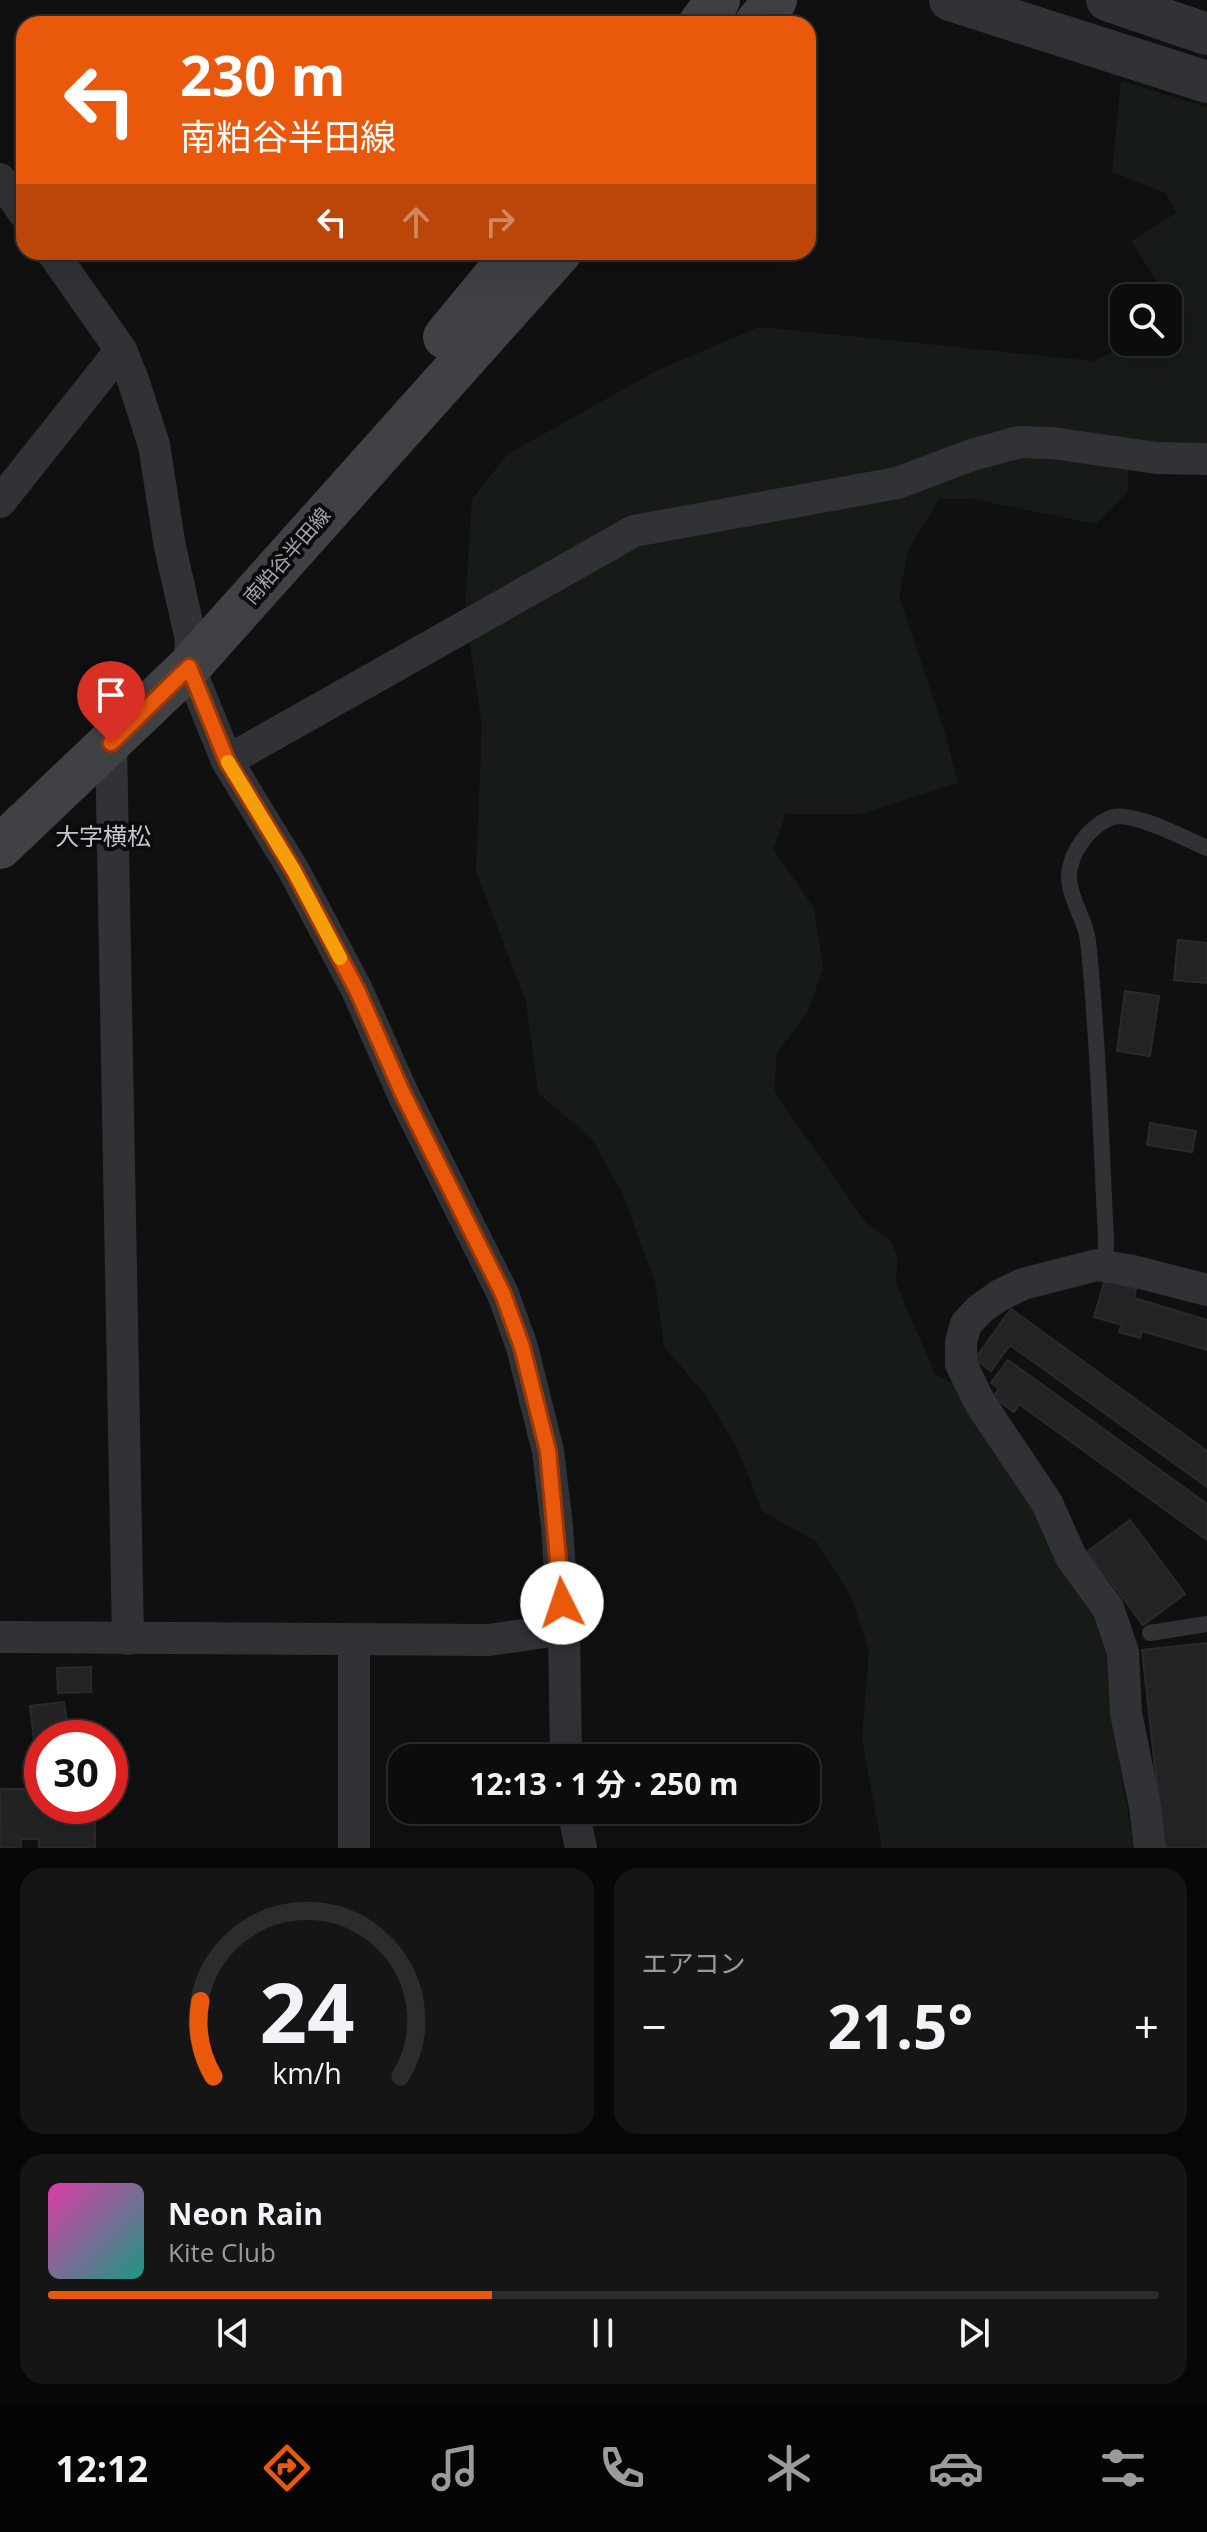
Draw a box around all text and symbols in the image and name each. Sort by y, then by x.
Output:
text: 230 m [180,36,346,112]
icon: left [48,48,152,152]
text: 南粕谷半田線 [180,112,396,161]
icon: left [310,200,354,244]
icon: ahead [394,200,438,244]
icon: right [478,200,522,244]
map controls [1110,284,1182,356]
button: search [1110,284,1182,356]
street label: 南粕谷半田線 [237,502,336,610]
pin [77,661,145,743]
icon: arrive [89,673,133,717]
district label: 大字横松 [55,819,151,852]
position arrow [520,1561,604,1645]
speed limit sign: 30 [24,1720,128,1824]
text: 12:13 · 1 分 · 250 m [469,1763,739,1804]
text: エアコン [642,1945,746,1981]
text: 24 [259,1954,354,2067]
text: 21.5° [827,1985,973,2067]
text: − [642,1996,667,2056]
text: + [1134,1996,1159,2056]
text: km/h [272,2053,341,2092]
text: Neon Rain [168,2193,323,2234]
text: Kite Club [168,2234,276,2270]
icon: previous [211,2311,255,2355]
icon: pause [581,2311,625,2355]
icon: next [952,2311,996,2355]
icon: directions [259,2440,315,2496]
icon: music [427,2440,483,2496]
icon: phone [594,2440,650,2496]
icon: climate [761,2440,817,2496]
icon: car [928,2440,984,2496]
icon: filters [1095,2440,1151,2496]
text: 12:12 [56,2444,148,2493]

